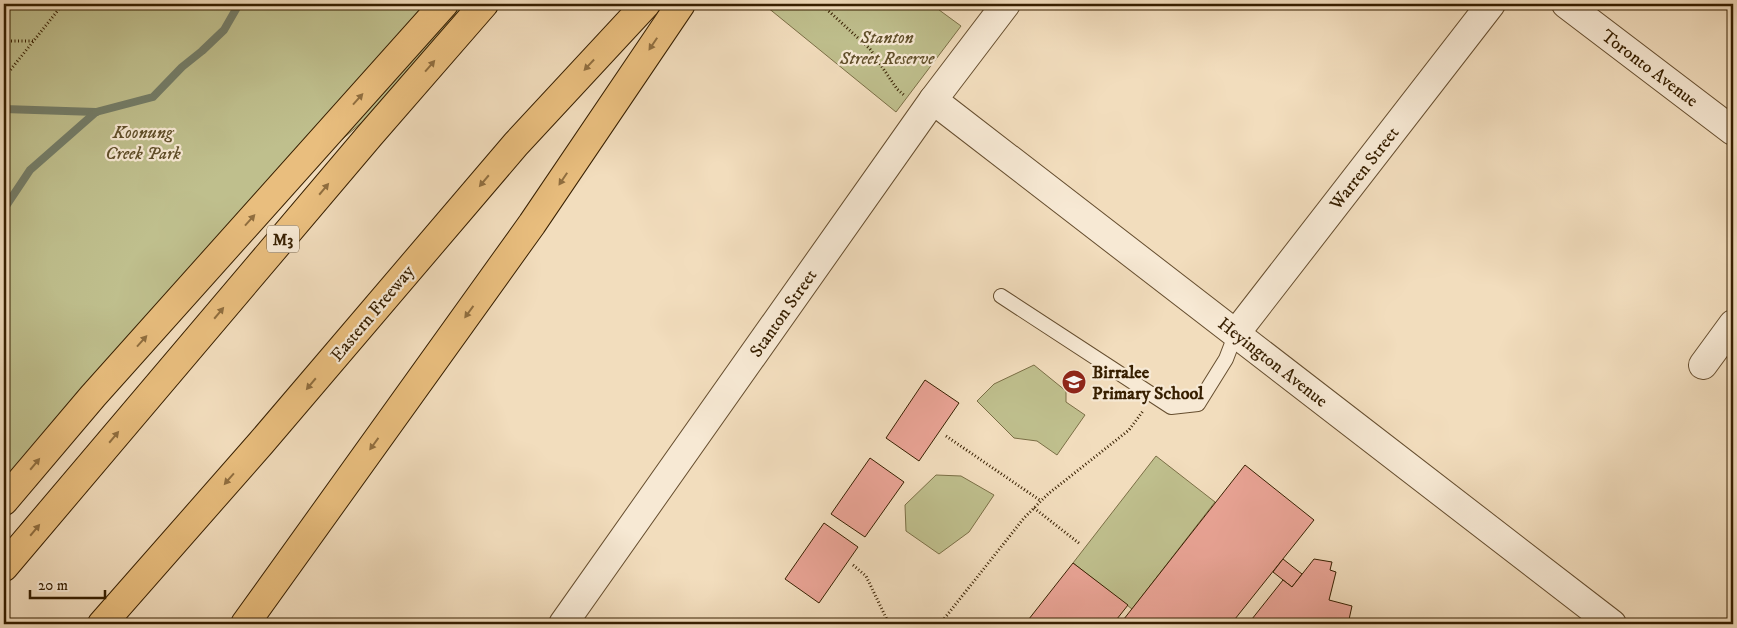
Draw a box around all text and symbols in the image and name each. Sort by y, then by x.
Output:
street label: Toronto Avenue [1597,25,1702,112]
park label: Stanton Street Reserve [839,27,935,70]
one-way arrow [649,37,658,51]
one-way arrow [583,59,595,71]
one-way arrow [424,61,436,73]
one-way arrow [352,94,364,106]
park label: Koonung Creek Park [105,122,181,165]
street label: Warren Street [1325,122,1404,215]
one-way arrow [558,172,567,186]
one-way arrow [479,174,490,187]
one-way arrow [319,183,330,196]
one-way arrow [244,215,256,227]
road number: M3 [267,225,299,252]
street label: Eastern Freeway [326,261,420,366]
street label: Stanton Street [745,265,822,362]
one-way arrow [464,305,474,319]
one-way arrow [213,308,225,320]
street label: Heyington Avenue [1213,313,1332,413]
one-way arrow [136,336,148,348]
place label: Birralee Primary School [1092,362,1204,405]
school or university icon: Birralee Primary School [1061,369,1087,395]
one-way arrow [305,378,317,390]
one-way arrow [108,432,120,444]
one-way arrow [369,437,379,451]
one-way arrow [30,458,41,471]
one-way arrow [223,473,235,485]
one-way arrow [30,524,41,537]
scale bar [30,568,105,600]
text: 20 m [38,576,68,595]

